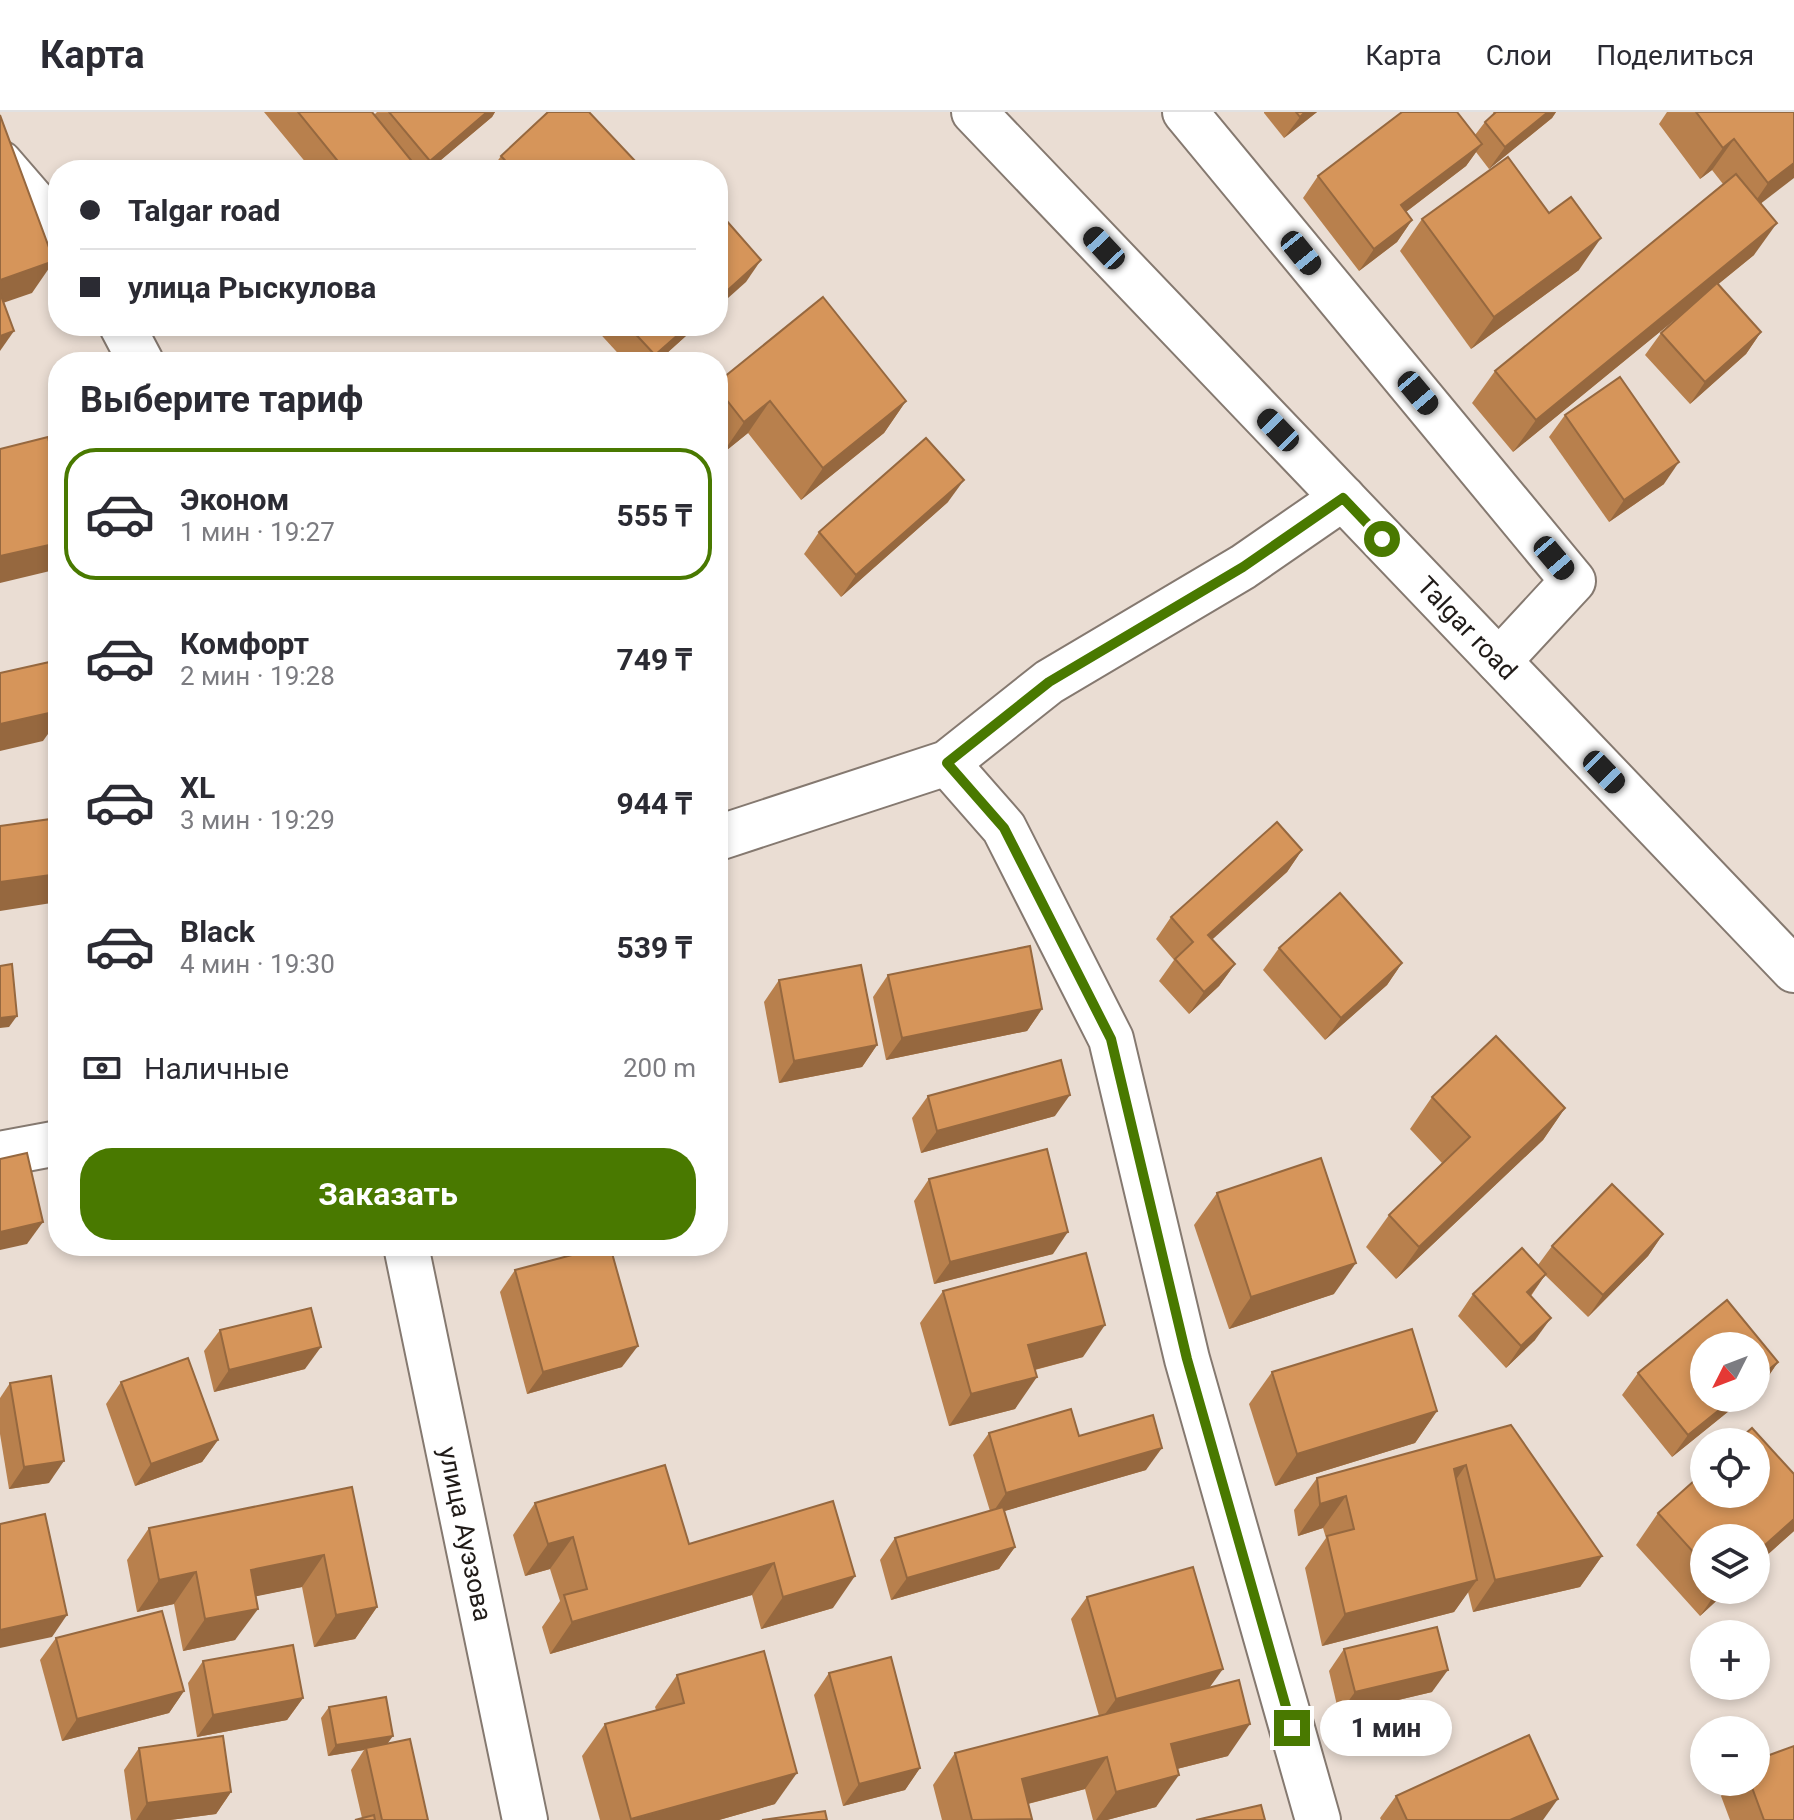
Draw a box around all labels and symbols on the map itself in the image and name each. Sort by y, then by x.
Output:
car [1079,222,1129,274]
car [1277,227,1325,279]
car [1393,367,1443,419]
car [1253,404,1303,456]
route start [1364,521,1400,557]
car [1529,532,1579,584]
street label: Talgar road [1411,571,1523,686]
car [1579,746,1629,798]
north arrow [1690,1332,1770,1412]
street label: улица Ауэзова [433,1444,498,1624]
callout: 1 мин [1320,1700,1452,1756]
route end [1274,1710,1310,1746]

